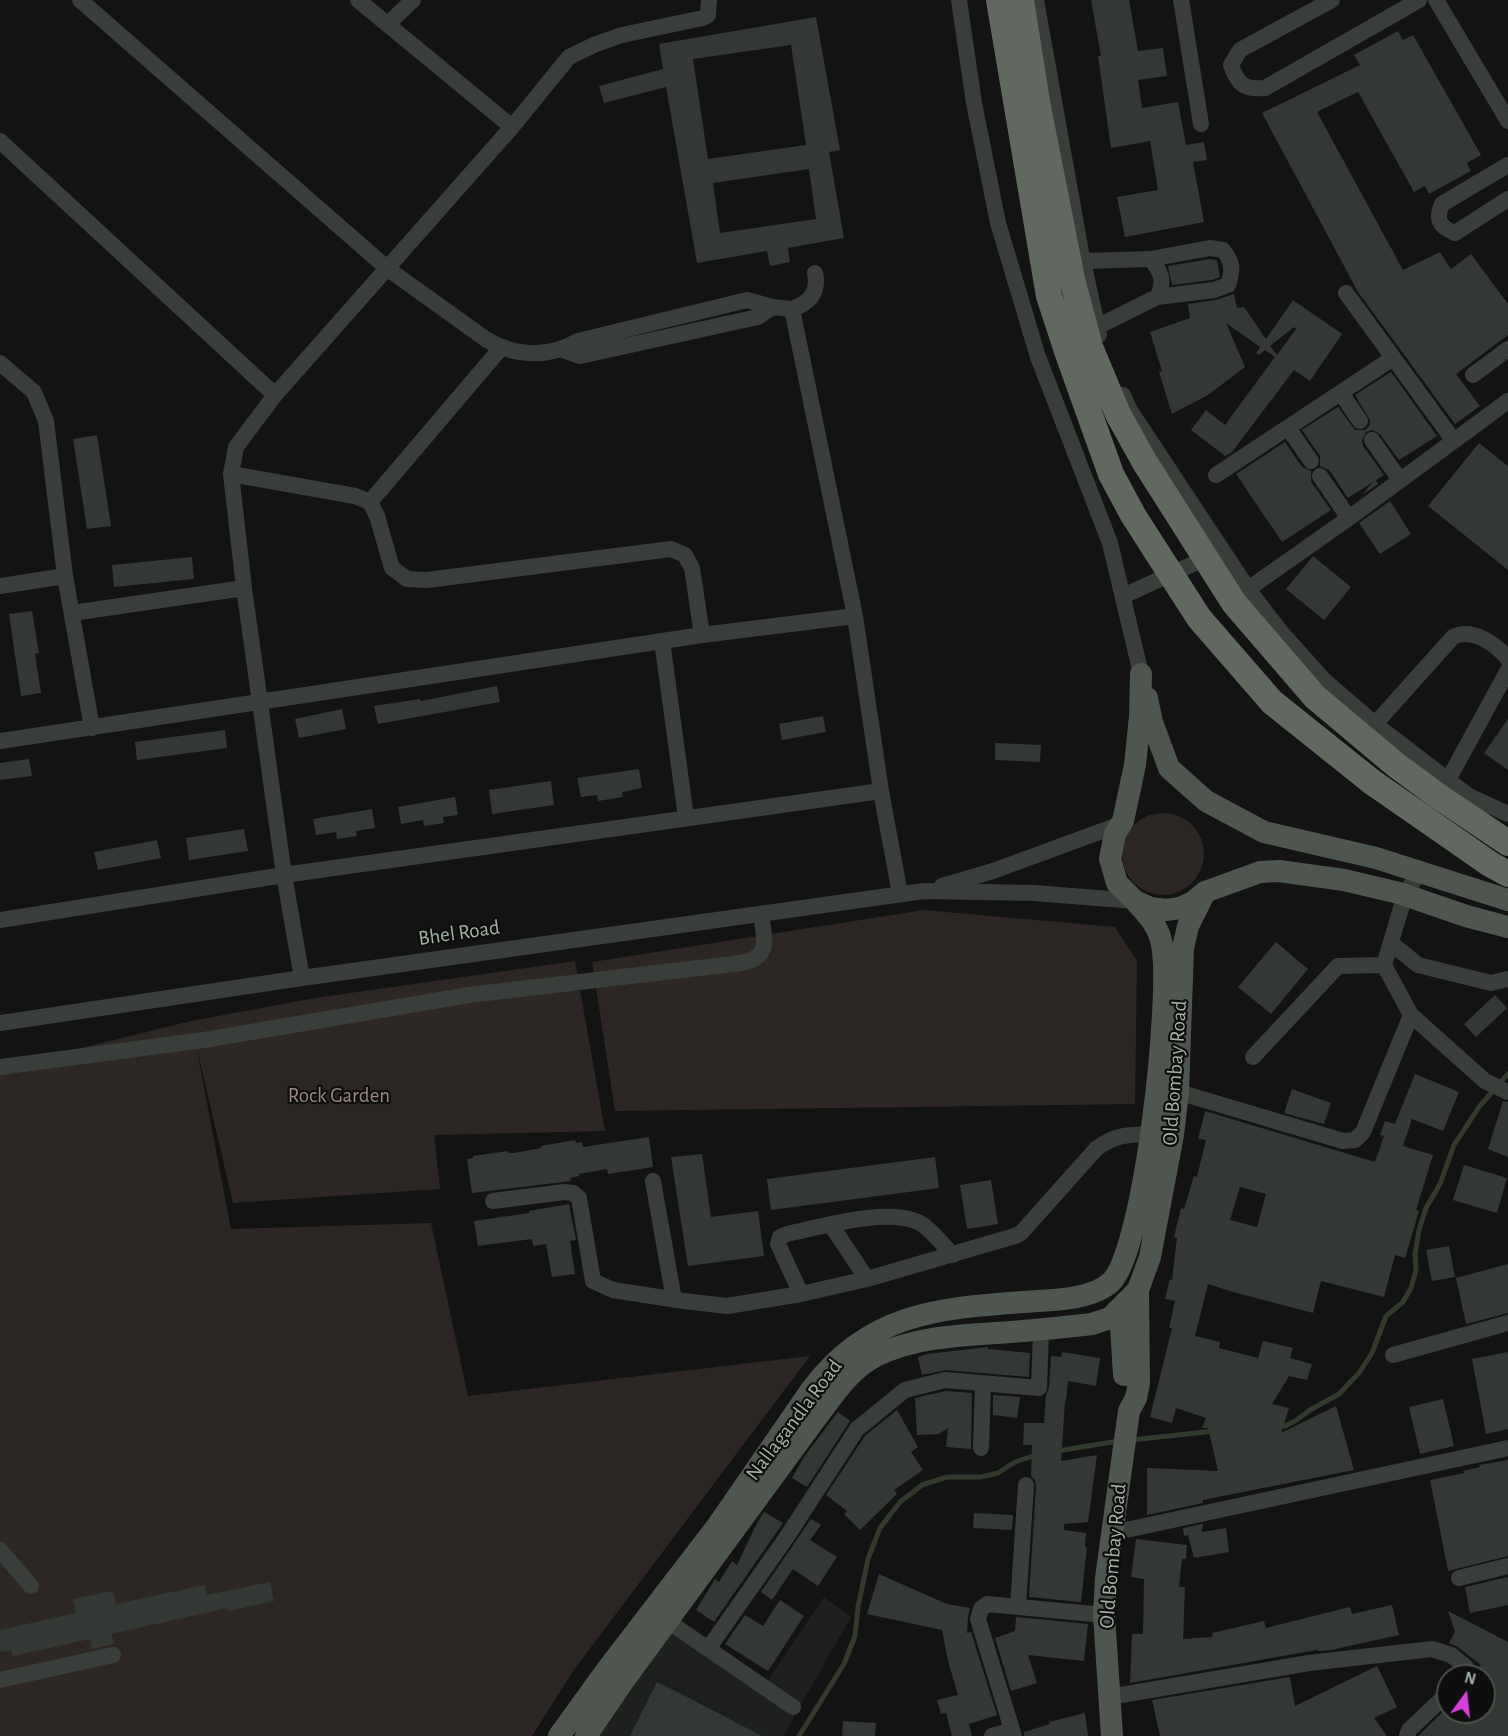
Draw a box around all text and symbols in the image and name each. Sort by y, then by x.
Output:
street label: Bhel Road [416,915,502,951]
street label: Old Bombay Road [1157,1000,1193,1146]
park label: Rock Garden [288,1083,390,1109]
street label: Nallagandla Road [740,1355,848,1485]
street label: Old Bombay Road [1094,1483,1132,1629]
north arrow [1436,1664,1496,1724]
text: N [1463,1669,1478,1688]

